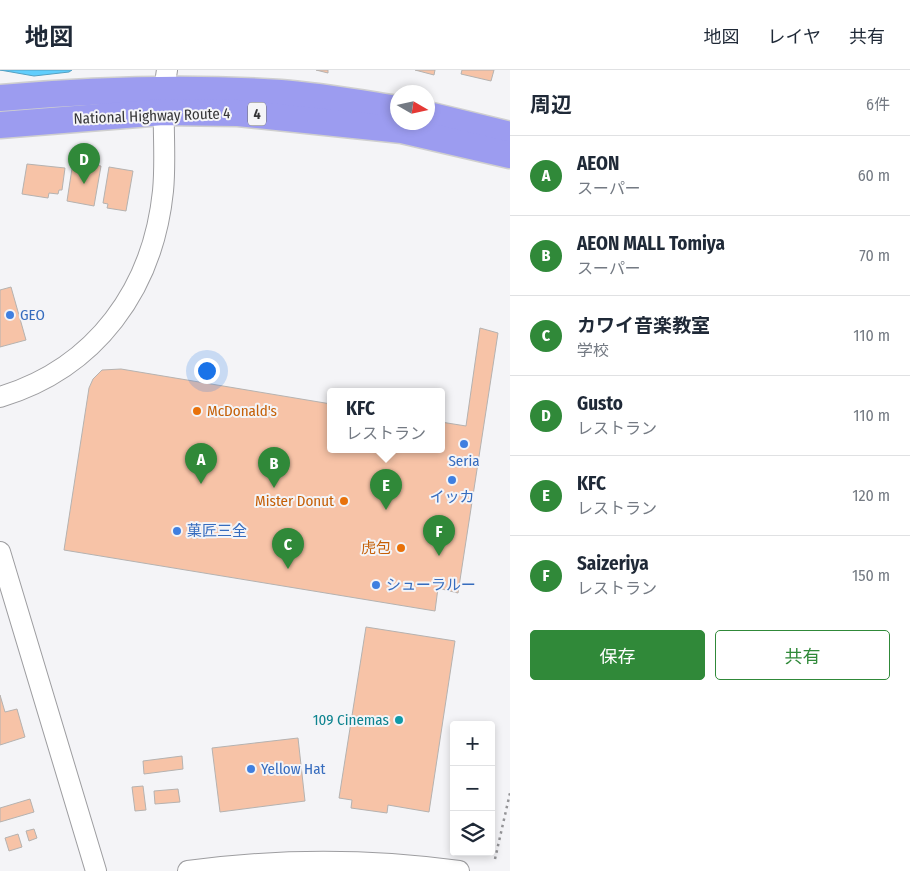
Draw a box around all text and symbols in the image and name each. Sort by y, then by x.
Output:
text: 地図 [25,23,73,51]
text: 地図 [704,26,740,48]
text: レイヤ [768,26,821,48]
text: 共有 [849,26,885,48]
north arrow [390,85,435,130]
text: 周辺 [530,92,572,118]
text: 6件 [866,95,890,114]
road number: 4 [248,103,266,126]
street label: National Highway Route 4 [73,104,231,128]
pin: D [68,143,100,184]
text: AEON [577,152,619,175]
text: A [542,166,550,185]
text: 60 m [858,166,890,185]
text: スーパー [577,179,641,198]
text: AEON MALL Tomiya [577,232,725,255]
text: B [542,246,550,265]
text: 70 m [859,246,890,265]
text: スーパー [577,259,641,278]
place label: GEO [20,306,45,324]
marker: GEO [4,309,16,321]
text: カワイ音楽教室 [577,314,710,337]
text: C [542,326,550,345]
text: 110 m [853,326,890,345]
text: 学校 [577,341,609,360]
your location [194,358,220,384]
popup [327,388,445,453]
text: Gusto [577,392,623,415]
text: KFC [346,397,375,420]
place label: McDonald's [207,402,277,420]
marker: McDonald's [191,405,203,417]
text: D [541,406,551,425]
text: 110 m [853,406,890,425]
text: レストラン [577,419,657,438]
text: レストラン [346,424,426,443]
marker: Seria [458,438,470,450]
pin: A [185,443,217,484]
pin: B [258,447,290,488]
place label: Seria [448,452,480,470]
pin: E [370,469,402,510]
text: KFC [577,472,606,495]
marker: イッカ [446,474,458,486]
text: E [542,486,550,505]
text: 120 m [852,486,890,505]
place label: イッカ [429,488,475,506]
place label: Mister Donut [255,492,334,510]
marker: Mister Donut [338,495,350,507]
text: レストラン [577,499,657,518]
pin: F [423,515,455,556]
place label: 菓匠三全 [187,522,247,540]
marker: 菓匠三全 [171,525,183,537]
pin: C [272,528,304,569]
place label: 虎包 [361,539,391,557]
marker: 虎包 [395,542,407,554]
text: Saizeriya [577,552,649,575]
text: F [542,566,550,585]
text: 150 m [852,566,890,585]
place label: シューラルー [386,576,476,594]
marker: シューラルー [370,579,382,591]
text: レストラン [577,579,657,598]
button: 保存 [530,630,705,680]
button: 共有 [715,630,890,680]
place label: 109 Cinemas [313,711,389,729]
marker: 109 Cinemas [393,714,405,726]
map controls [450,721,495,856]
button: + [450,721,495,766]
place label: Yellow Hat [261,760,326,778]
marker: Yellow Hat [245,763,257,775]
button: − [450,766,495,811]
button: layers [450,811,495,856]

